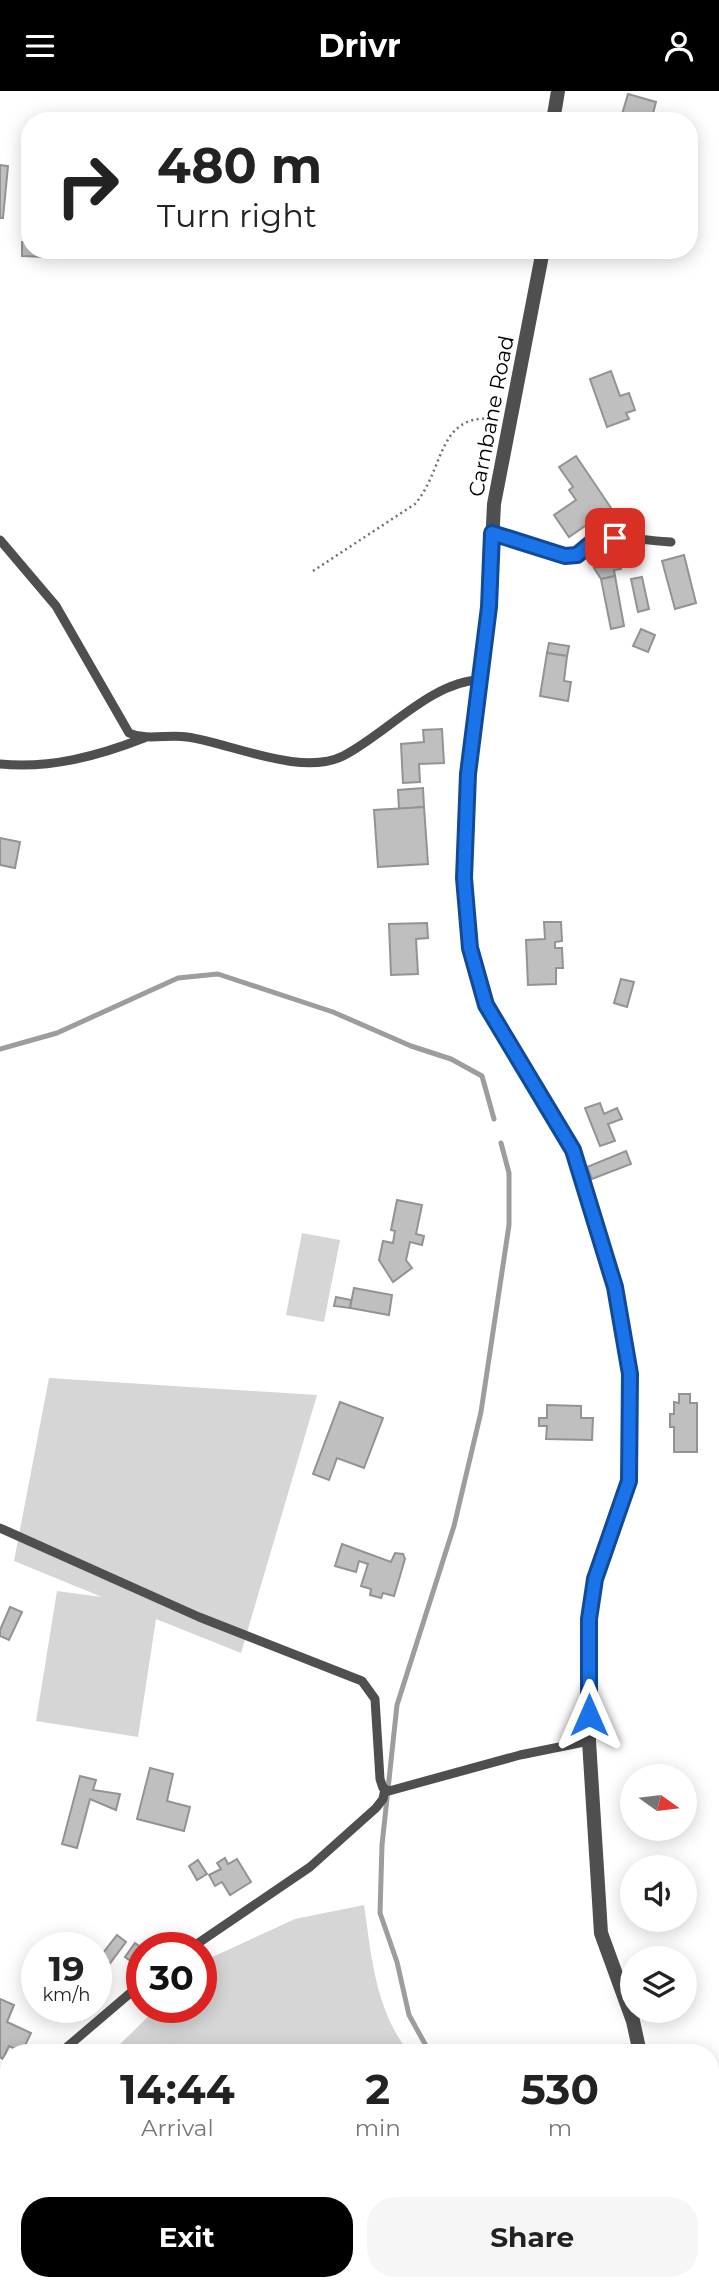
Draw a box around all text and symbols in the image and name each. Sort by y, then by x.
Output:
text: Drivr [318,26,401,65]
icon: menu [21,27,59,65]
icon: person [660,27,698,65]
text: 480 m [157,136,322,195]
icon: right [42,140,133,231]
text: Turn right [157,196,317,235]
street label: Carnbane Road [463,333,519,499]
pin [585,508,645,568]
icon: arrive [596,519,634,557]
position arrow [552,1678,626,1752]
north arrow [620,1764,696,1841]
map controls [620,1764,697,2023]
button: sound [620,1855,697,1932]
speed limit sign: 30 [126,1932,217,2023]
button: layers [620,1946,697,2023]
text: 19 [48,1947,85,1990]
text: km/h [42,1984,91,2006]
text: 14:44 [120,2063,235,2115]
text: 2 [365,2063,390,2115]
text: 530 [521,2063,599,2115]
text: Arrival [141,2114,214,2142]
text: min [355,2114,401,2142]
text: m [548,2114,572,2142]
button: Exit [21,2197,353,2277]
button: Share [367,2197,698,2277]

